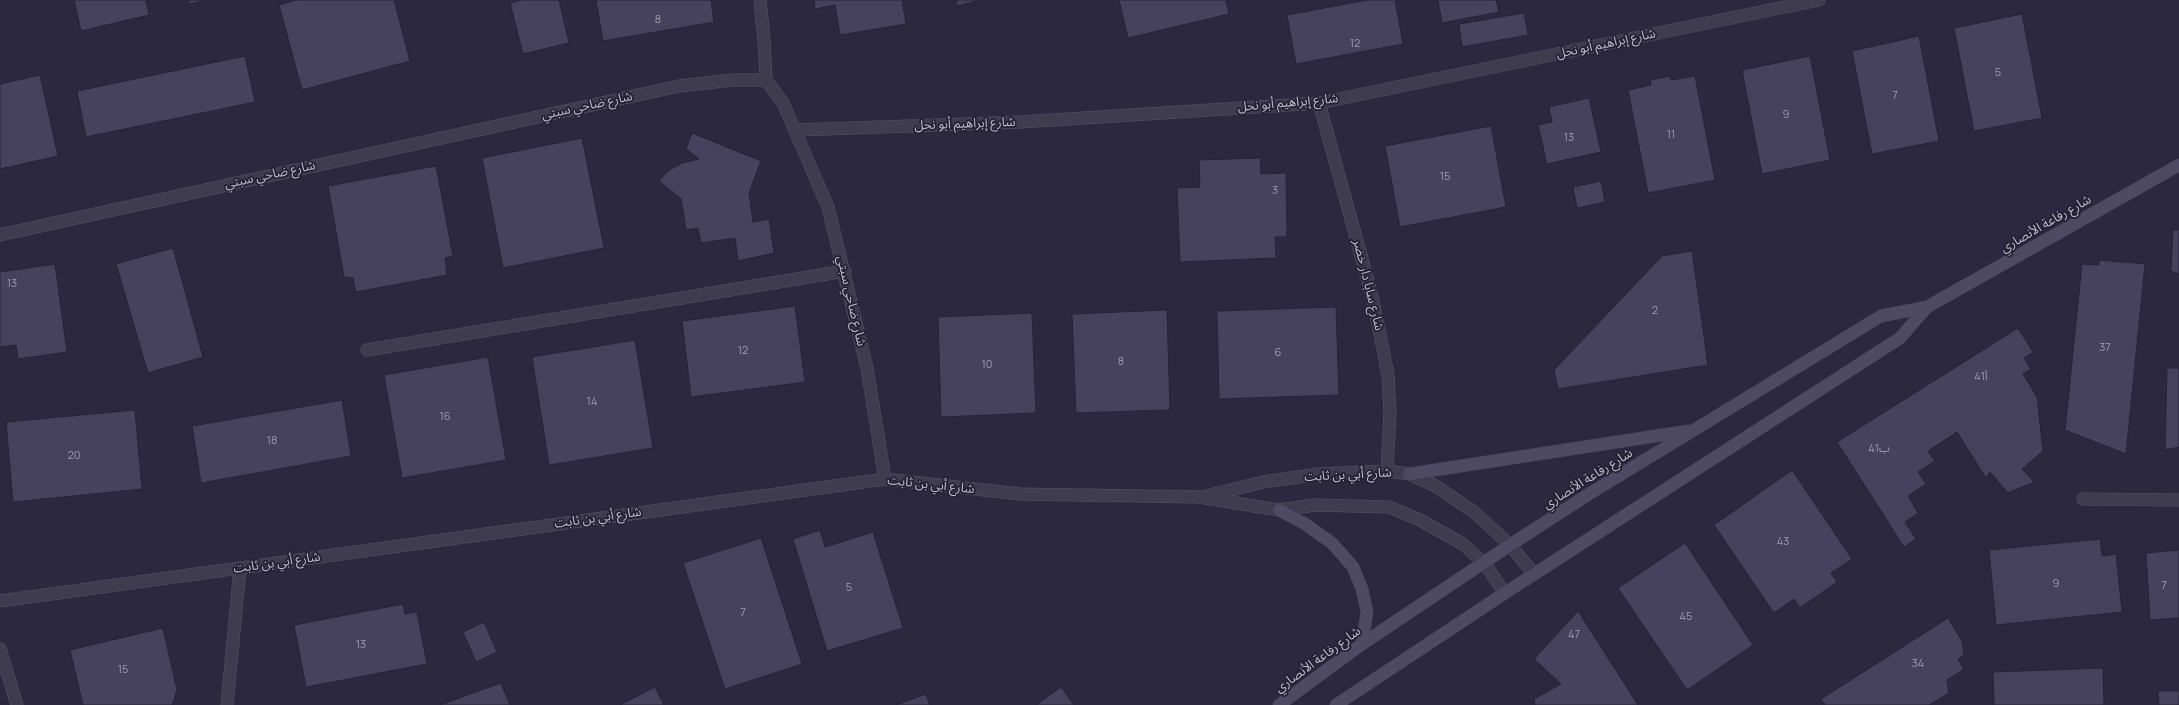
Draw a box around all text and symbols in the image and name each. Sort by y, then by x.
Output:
house number: 8 [655,13,661,27]
street label: شارع إبراهيم أبو نحل [1555,26,1657,62]
house number: 12 [1350,37,1360,51]
house number: 5 [1995,66,2001,80]
street label: شارع ضاحي سبتي [540,89,634,123]
house number: 7 [1892,89,1898,103]
street label: شارع إبراهيم أبو نحل [1237,91,1339,115]
house number: 9 [1783,108,1789,122]
street label: شارع إبراهيم أبو نحل [914,114,1016,134]
house number: 11 [1667,128,1675,142]
house number: 13 [1564,131,1574,145]
street label: شارع ضاحي سبتي [223,158,317,192]
house number: 15 [1440,170,1450,184]
house number: 3 [1272,184,1278,198]
street label: شارع رفاعة الأنصاري [1998,192,2094,256]
street label: شارع سابا دار خضر [1349,238,1387,332]
street label: شارع ضاحي سبتي [833,254,869,348]
house number: 13 [7,277,17,291]
house number: 2 [1652,304,1658,318]
house number: 37 [2099,341,2111,355]
house number: 12 [738,344,748,358]
house number: 6 [1275,346,1281,360]
house number: 8 [1118,355,1124,369]
house number: 10 [982,358,992,372]
house number: 41أ [1974,370,1988,384]
house number: 14 [587,395,597,409]
house number: 16 [439,410,451,424]
house number: 18 [267,434,277,448]
house number: 41ب [1868,442,1890,456]
street label: شارع رفاعة الأنصاري [1540,445,1636,513]
house number: 20 [68,449,80,463]
street label: شارع أبي بن ثابت [1304,465,1392,485]
street label: شارع أبي بن ثابت [887,473,975,497]
street label: شارع أبي بن ثابت [554,504,642,532]
house number: 43 [1777,535,1789,549]
street label: شارع أبي بن ثابت [233,549,321,577]
house number: 9 [2053,577,2059,591]
house number: 7 [2161,579,2167,593]
house number: 5 [846,581,852,595]
house number: 7 [740,606,746,620]
house number: 45 [1680,610,1692,624]
street label: شارع رفاعة الأنصاري [1272,624,1364,696]
house number: 47 [1568,628,1580,642]
house number: 13 [356,638,366,652]
house number: 34 [1912,657,1924,671]
house number: 15 [118,663,128,677]

